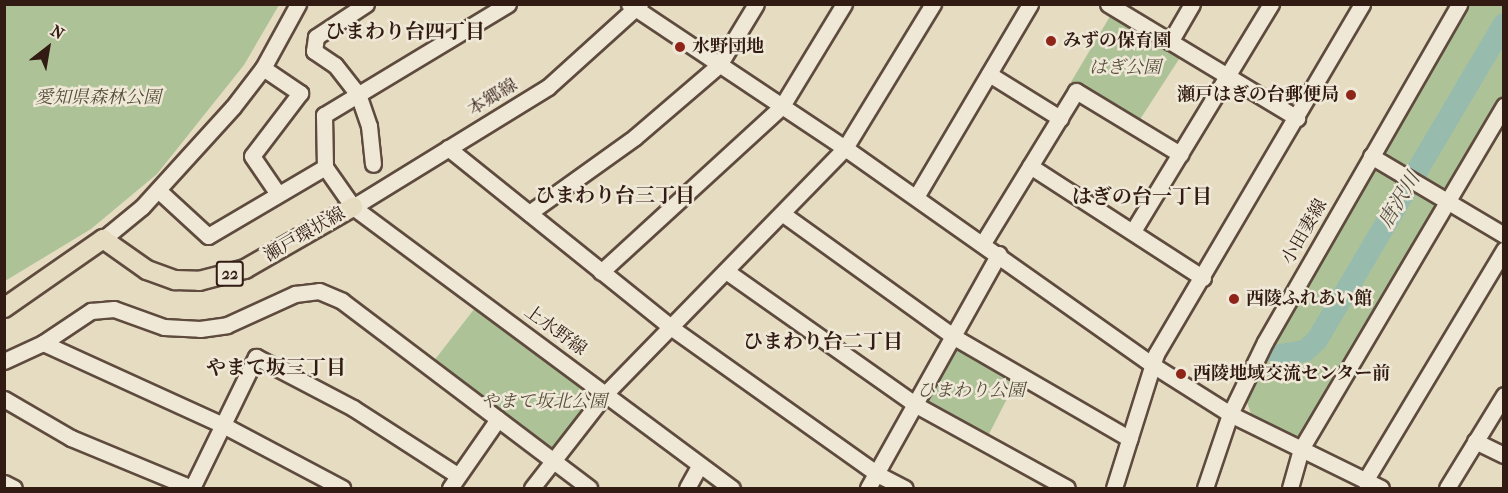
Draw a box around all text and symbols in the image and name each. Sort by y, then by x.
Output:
north arrow [18,18,78,78]
district label: ひまわり台四丁目 [325,19,485,43]
text: N [47,21,68,43]
place label: みずの保育園 [1063,30,1171,52]
marker: みずの保育園 [1044,34,1058,48]
place label: 水野団地 [692,36,764,58]
marker: 水野団地 [673,40,687,54]
park label: はぎ公園 [1089,57,1161,79]
street label: 本郷線 [464,75,522,121]
place label: 瀬戸はぎの台郵便局 [1177,84,1339,106]
park label: 愛知県森林公園 [35,87,161,109]
marker: 瀬戸はぎの台郵便局 [1344,88,1358,102]
water label: 唐沢川 [1373,168,1425,232]
district label: ひまわり台三丁目 [535,183,695,207]
district label: はぎの台一丁目 [1072,184,1212,208]
street label: 小田妻線 [1278,195,1332,269]
street label: 瀬戸環状線 [261,203,349,267]
road number: 22 [215,261,245,287]
place label: 西陵ふれあい館 [1246,288,1372,310]
marker: 西陵ふれあい館 [1227,292,1241,306]
street label: 上水野線 [520,301,590,361]
district label: ひまわり台二丁目 [743,329,903,353]
district label: やまて坂三丁目 [206,355,346,379]
place label: 西陵地域交流センター前 [1193,363,1391,385]
marker: 西陵地域交流センター前 [1174,367,1188,381]
park label: ひまわり公園 [917,380,1025,402]
park label: やまて坂北公園 [481,391,607,413]

